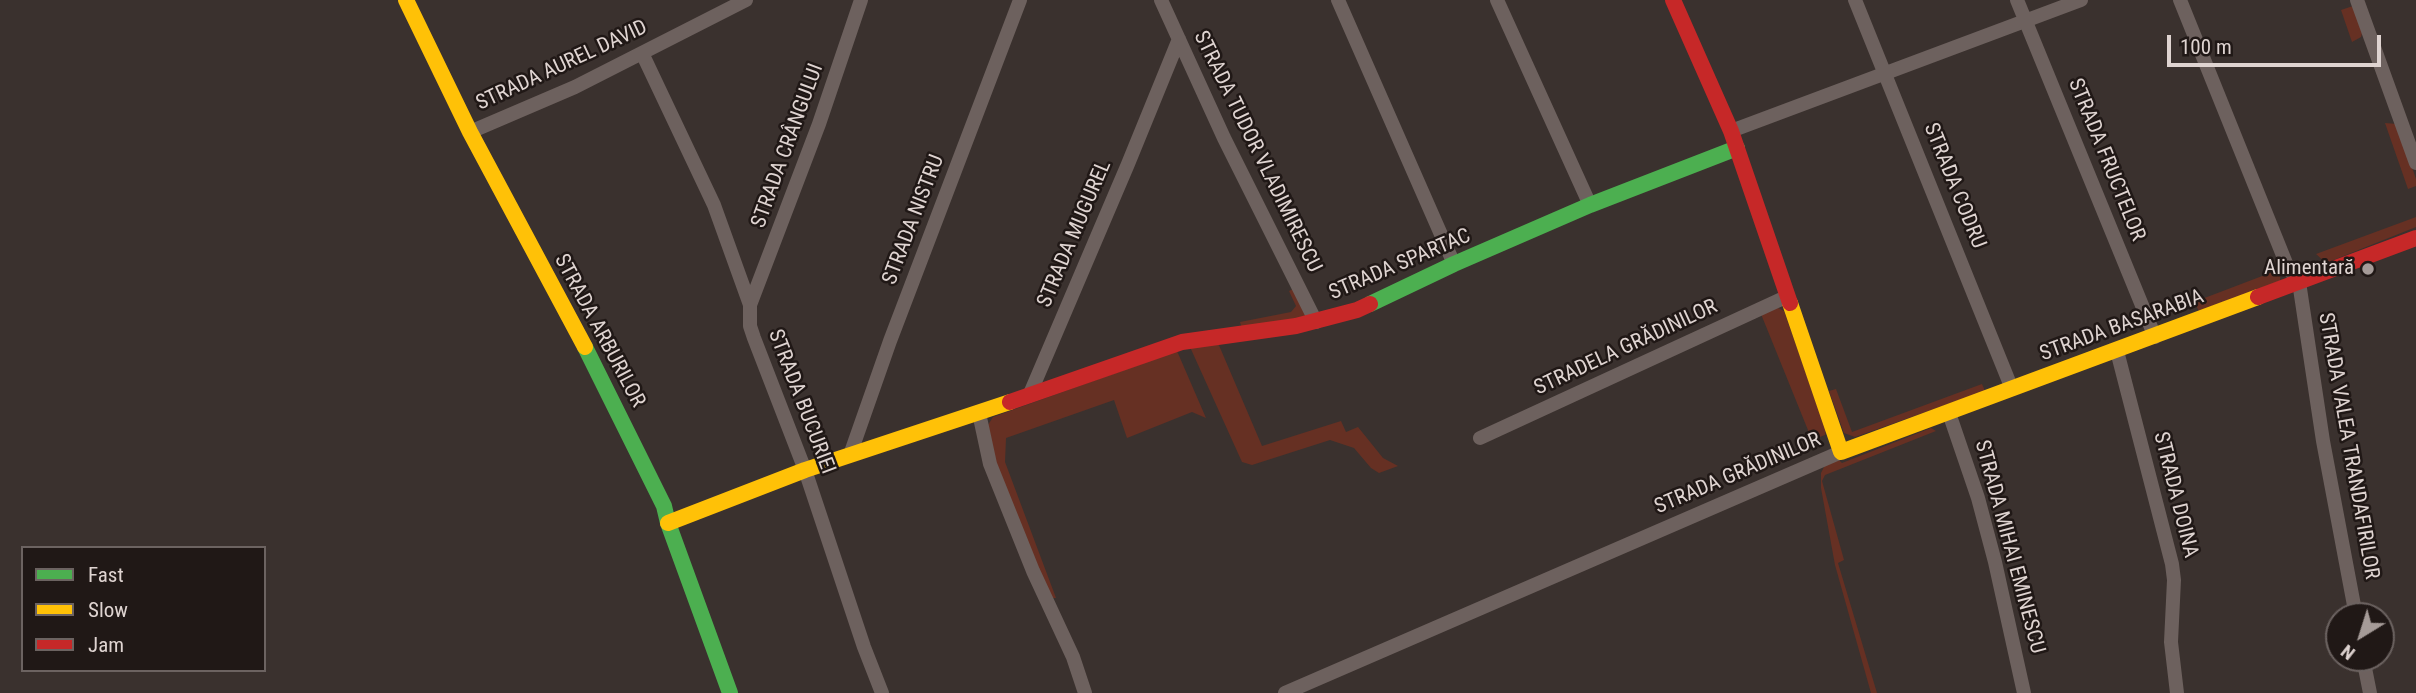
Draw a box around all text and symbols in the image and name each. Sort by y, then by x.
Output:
street label: STRADA AUREL DAVID [472,15,652,117]
scale bar [2171,21,2384,65]
street label: STRADA TUDOR VLADIMIRESCU [1187,27,1327,277]
text: 100 m [2180,35,2232,59]
street label: STRADA CRÂNGULUI [747,61,829,231]
street label: STRADA FRUCTELOR [2062,75,2150,245]
street label: STRADA CODRU [1917,120,1991,252]
street label: STRADA NISTRU [878,152,950,288]
street label: STRADA MUGUREL [1033,157,1117,311]
street label: STRADA SPARTAC [1325,224,1475,306]
street label: STRADA ARBURILOR [548,250,650,412]
place label: Alimentară [2264,256,2354,282]
marker: Alimentară [2360,261,2376,277]
street label: STRADA BASARABIA [2037,285,2207,367]
street label: STRADELA GRĂDINILOR [1531,295,1721,401]
street label: STRADA VALEA TRANDAFIRILOR [2312,311,2384,581]
street label: STRADA BUCURIEI [762,326,840,478]
street label: STRADA GRĂDINILOR [1651,428,1825,520]
street label: STRADA DOINA [2147,429,2203,561]
street label: STRADA MIHAI EMINESCU [1968,438,2050,656]
legend [21,546,266,672]
text: Fast [88,563,124,587]
text: Slow [88,598,128,622]
north arrow [2325,602,2395,672]
text: Jam [88,633,124,657]
text: N [2336,640,2360,665]

